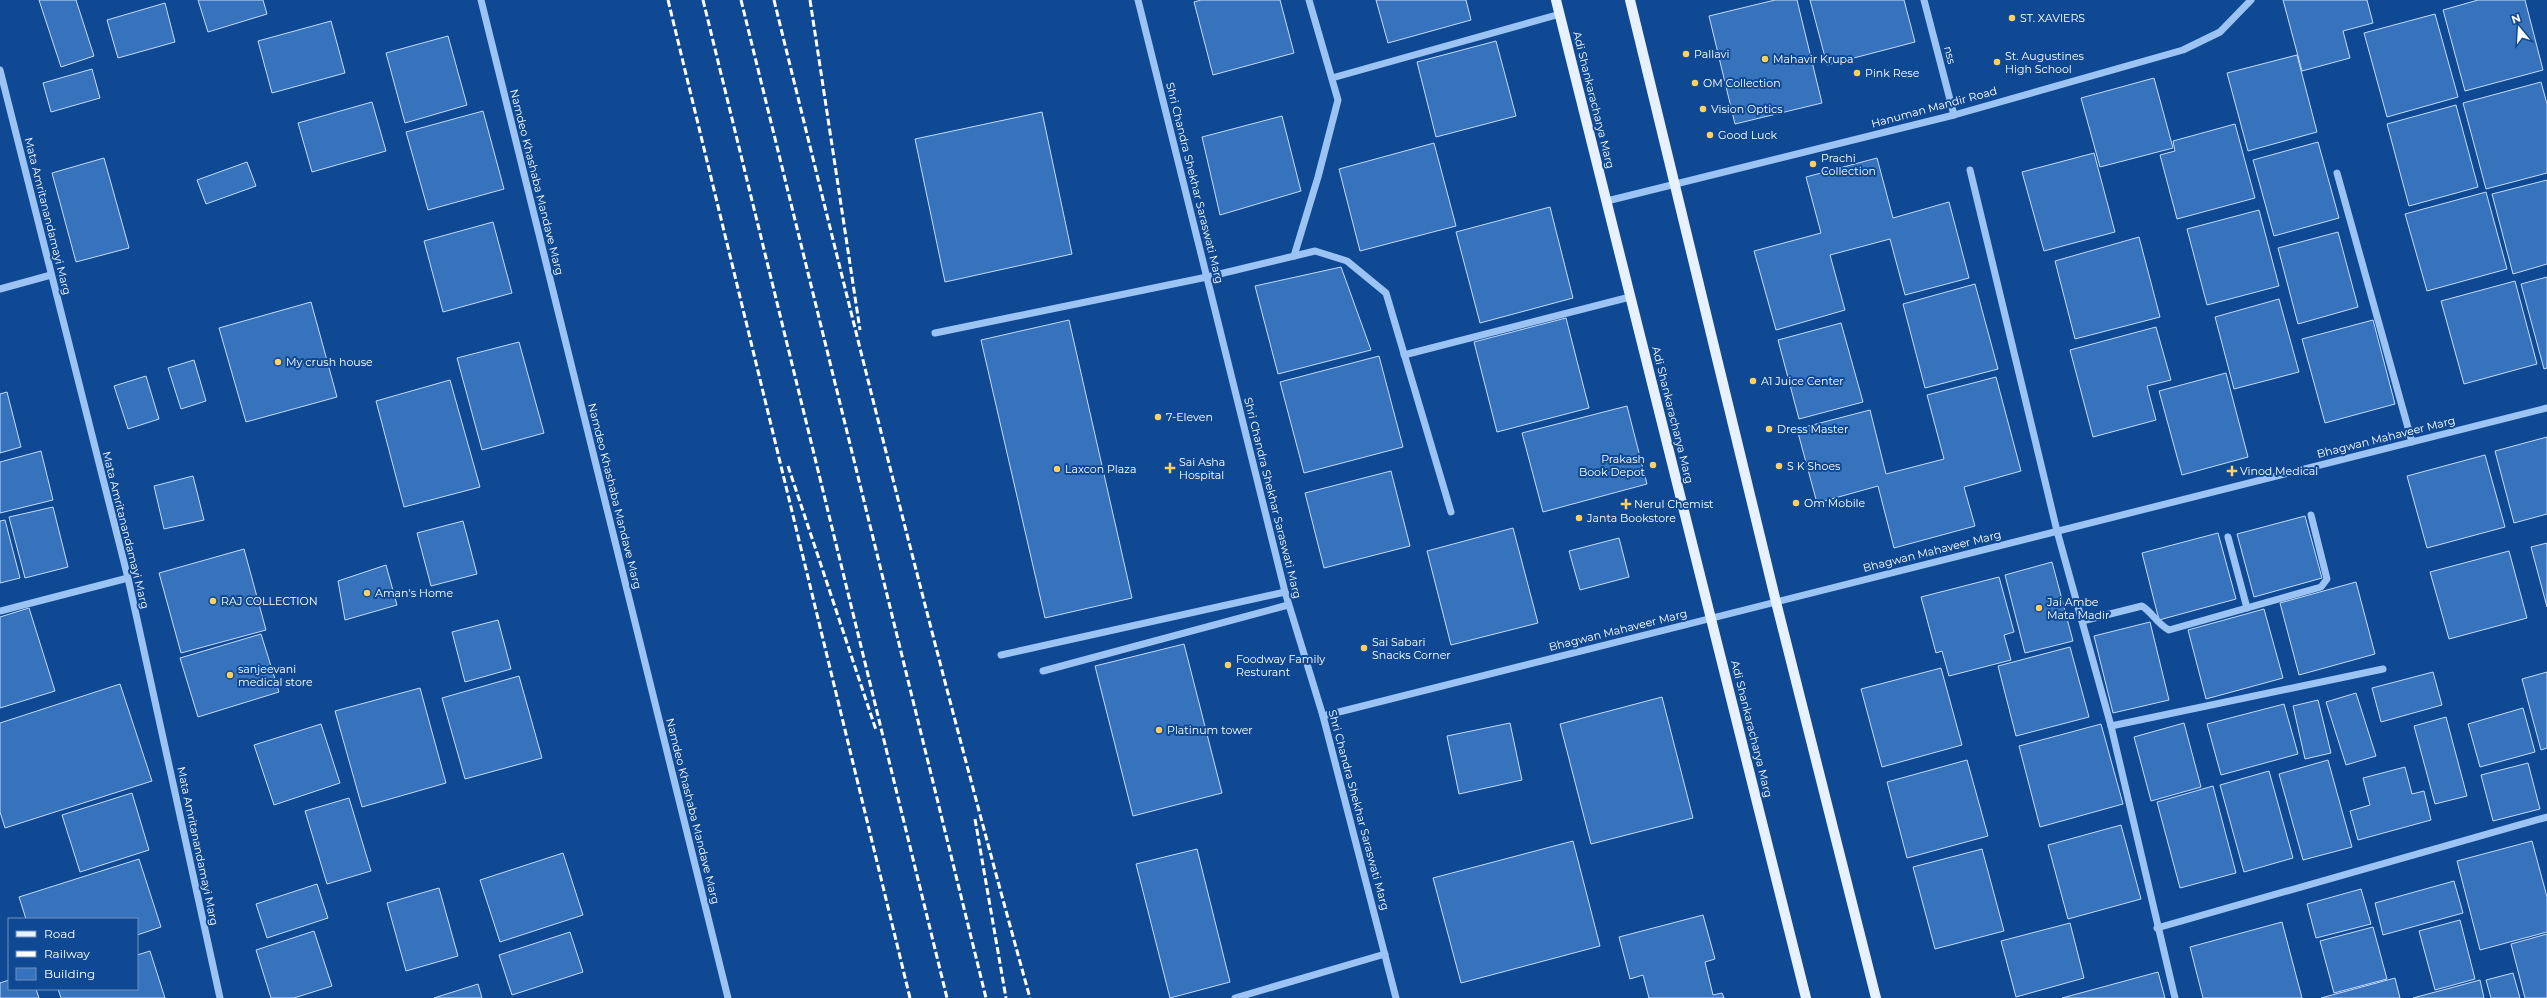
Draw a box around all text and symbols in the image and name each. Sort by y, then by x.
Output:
north arrow [2499,8,2539,48]
text: N [2510,10,2522,27]
place label: ST. XAVIERS [2020,11,2085,25]
marker: ST. XAVIERS [2007,13,2017,23]
street label: Adi Shankaracharya Marg [1570,30,1618,170]
street label: nss [1941,44,1959,66]
place label: Pallavi [1694,47,1729,61]
marker: Pallavi [1681,49,1691,59]
place label: St. Augustines High School [2005,49,2085,76]
place label: Mahavir Krupa [1773,52,1853,66]
marker: Mahavir Krupa [1760,54,1770,64]
marker: St. Augustines High School [1992,57,2002,67]
place label: Pink Rese [1865,66,1920,80]
marker: Pink Rese [1852,68,1862,78]
place label: OM Collection [1703,76,1781,90]
marker: OM Collection [1690,78,1700,88]
street label: Shri Chandra Shekhar Saraswati Marg [1163,81,1227,285]
street label: Hanuman Mandir Road [1870,83,1998,131]
street label: Namdeo Khashaba Mandave Marg [507,88,567,276]
place label: Vision Optics [1711,102,1783,116]
marker: Vision Optics [1698,104,1708,114]
place label: Good Luck [1718,128,1778,142]
marker: Good Luck [1705,130,1715,140]
street label: Mata Amritanandamayi Marg [22,136,74,296]
place label: Prachi Collection [1821,151,1876,178]
marker: Prachi Collection [1808,159,1818,169]
street label: Adi Shankaracharya Marg [1649,345,1697,485]
place label: My crush house [286,355,373,369]
marker: My crush house [273,357,283,367]
place label: A1 Juice Center [1761,374,1844,388]
marker: A1 Juice Center [1748,376,1758,386]
street label: Shri Chandra Shekhar Saraswati Marg [1241,396,1305,600]
street label: Namdeo Khashaba Mandave Marg [585,402,645,590]
place label: 7-Eleven [1166,410,1213,424]
marker: 7-Eleven [1153,412,1163,422]
street label: Bhagwan Mahaveer Marg [2315,413,2457,461]
place label: Dress Master [1777,422,1848,436]
marker: Dress Master [1764,424,1774,434]
street label: Mata Amritanandamayi Marg [100,450,152,610]
place label: Prakash Book Depot [1579,452,1646,479]
place label: Sai Asha Hospital [1179,455,1225,482]
place label: S K Shoes [1787,459,1841,473]
marker: Prakash Book Depot [1648,460,1658,470]
marker: S K Shoes [1774,461,1784,471]
place label: Laxcon Plaza [1065,462,1136,476]
marker: Sai Asha Hospital [1164,462,1176,474]
marker: Laxcon Plaza [1052,464,1062,474]
place label: Vinod Medical [2240,464,2318,478]
marker: Vinod Medical [2227,466,2237,476]
place label: Om Mobile [1804,496,1866,510]
place label: Nerul Chemist [1634,497,1714,511]
marker: Om Mobile [1791,498,1801,508]
marker: Nerul Chemist [1621,499,1631,509]
place label: Janta Bookstore [1586,511,1676,525]
marker: Janta Bookstore [1574,513,1584,523]
street label: Bhagwan Mahaveer Marg [1861,527,2003,575]
place label: Aman's Home [375,586,453,600]
marker: Aman's Home [362,588,372,598]
place label: RAJ COLLECTION [221,594,318,608]
place label: Jai Ambe Mata Madir [2046,595,2109,622]
marker: RAJ COLLECTION [208,596,218,606]
marker: Jai Ambe Mata Madir [2034,603,2044,613]
street label: Bhagwan Mahaveer Marg [1547,606,1689,654]
place label: Sai Sabari Snacks Corner [1372,635,1451,662]
marker: Sai Sabari Snacks Corner [1359,643,1369,653]
place label: Foodway Family Resturant [1236,652,1325,679]
street label: Adi Shankaracharya Marg [1728,659,1776,799]
marker: Foodway Family Resturant [1223,660,1233,670]
place label: sanjeevani medical store [238,662,313,689]
marker: sanjeevani medical store [225,670,235,680]
street label: Shri Chandra Shekhar Saraswati Marg [1325,708,1393,912]
street label: Namdeo Khashaba Mandave Marg [663,717,723,905]
place label: Platinum tower [1167,723,1253,737]
marker: Platinum tower [1154,725,1164,735]
street label: Mata Amritanandamayi Marg [174,765,222,927]
legend [8,918,138,990]
text: Road [44,926,75,941]
text: Railway [44,946,90,961]
text: Building [44,966,95,981]

